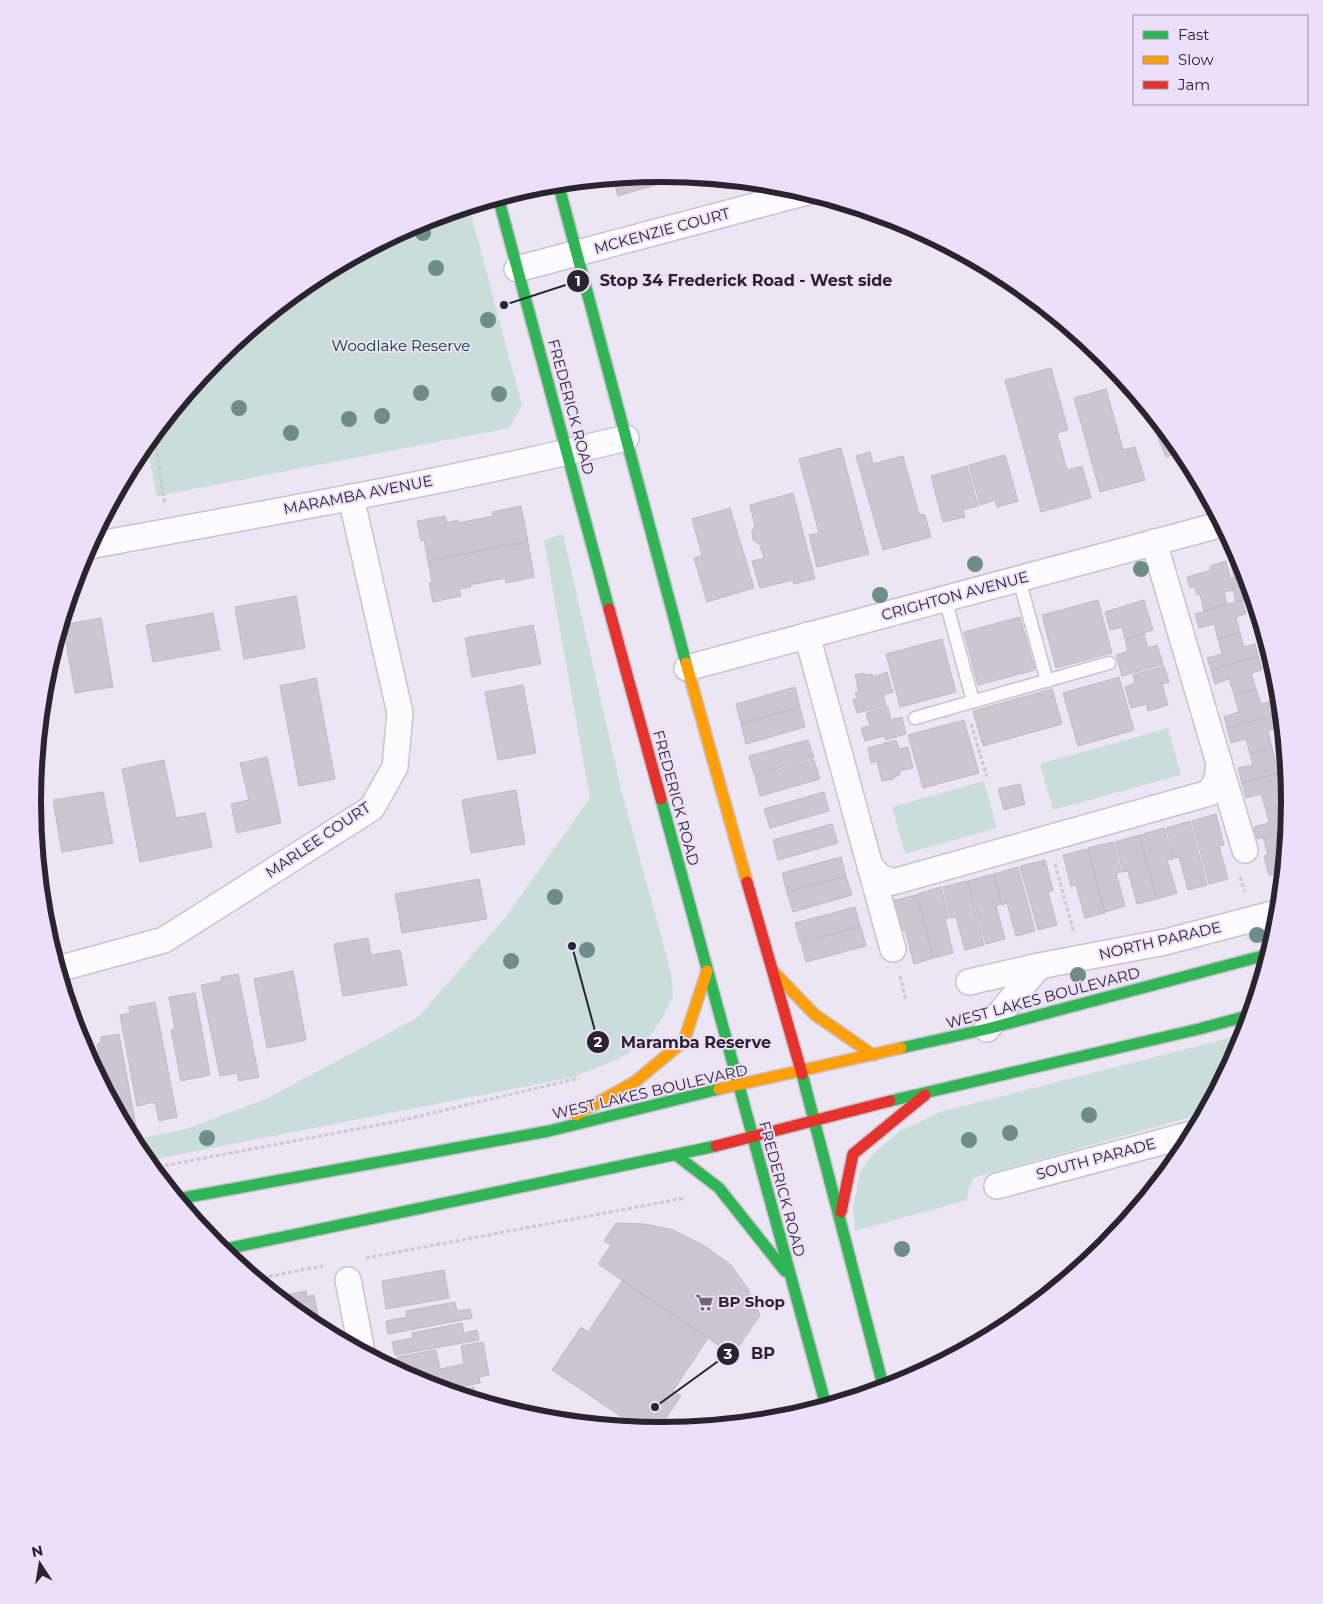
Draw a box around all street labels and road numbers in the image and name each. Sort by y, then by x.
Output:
street label: MCKENZIE COURT [592,203,732,258]
street label: FREDERICK ROAD [544,337,599,477]
street label: MARAMBA AVENUE [282,471,434,518]
street label: CRIGHTON AVENUE [879,567,1031,624]
street label: FREDERICK ROAD [649,728,704,868]
street label: MARLEE COURT [262,797,374,882]
street label: NORTH PARADE [1097,917,1223,964]
street label: WEST LAKES BOULEVARD [944,962,1142,1033]
street label: WEST LAKES BOULEVARD [550,1060,749,1123]
street label: FREDERICK ROAD [755,1119,810,1259]
street label: SOUTH PARADE [1034,1133,1158,1184]

